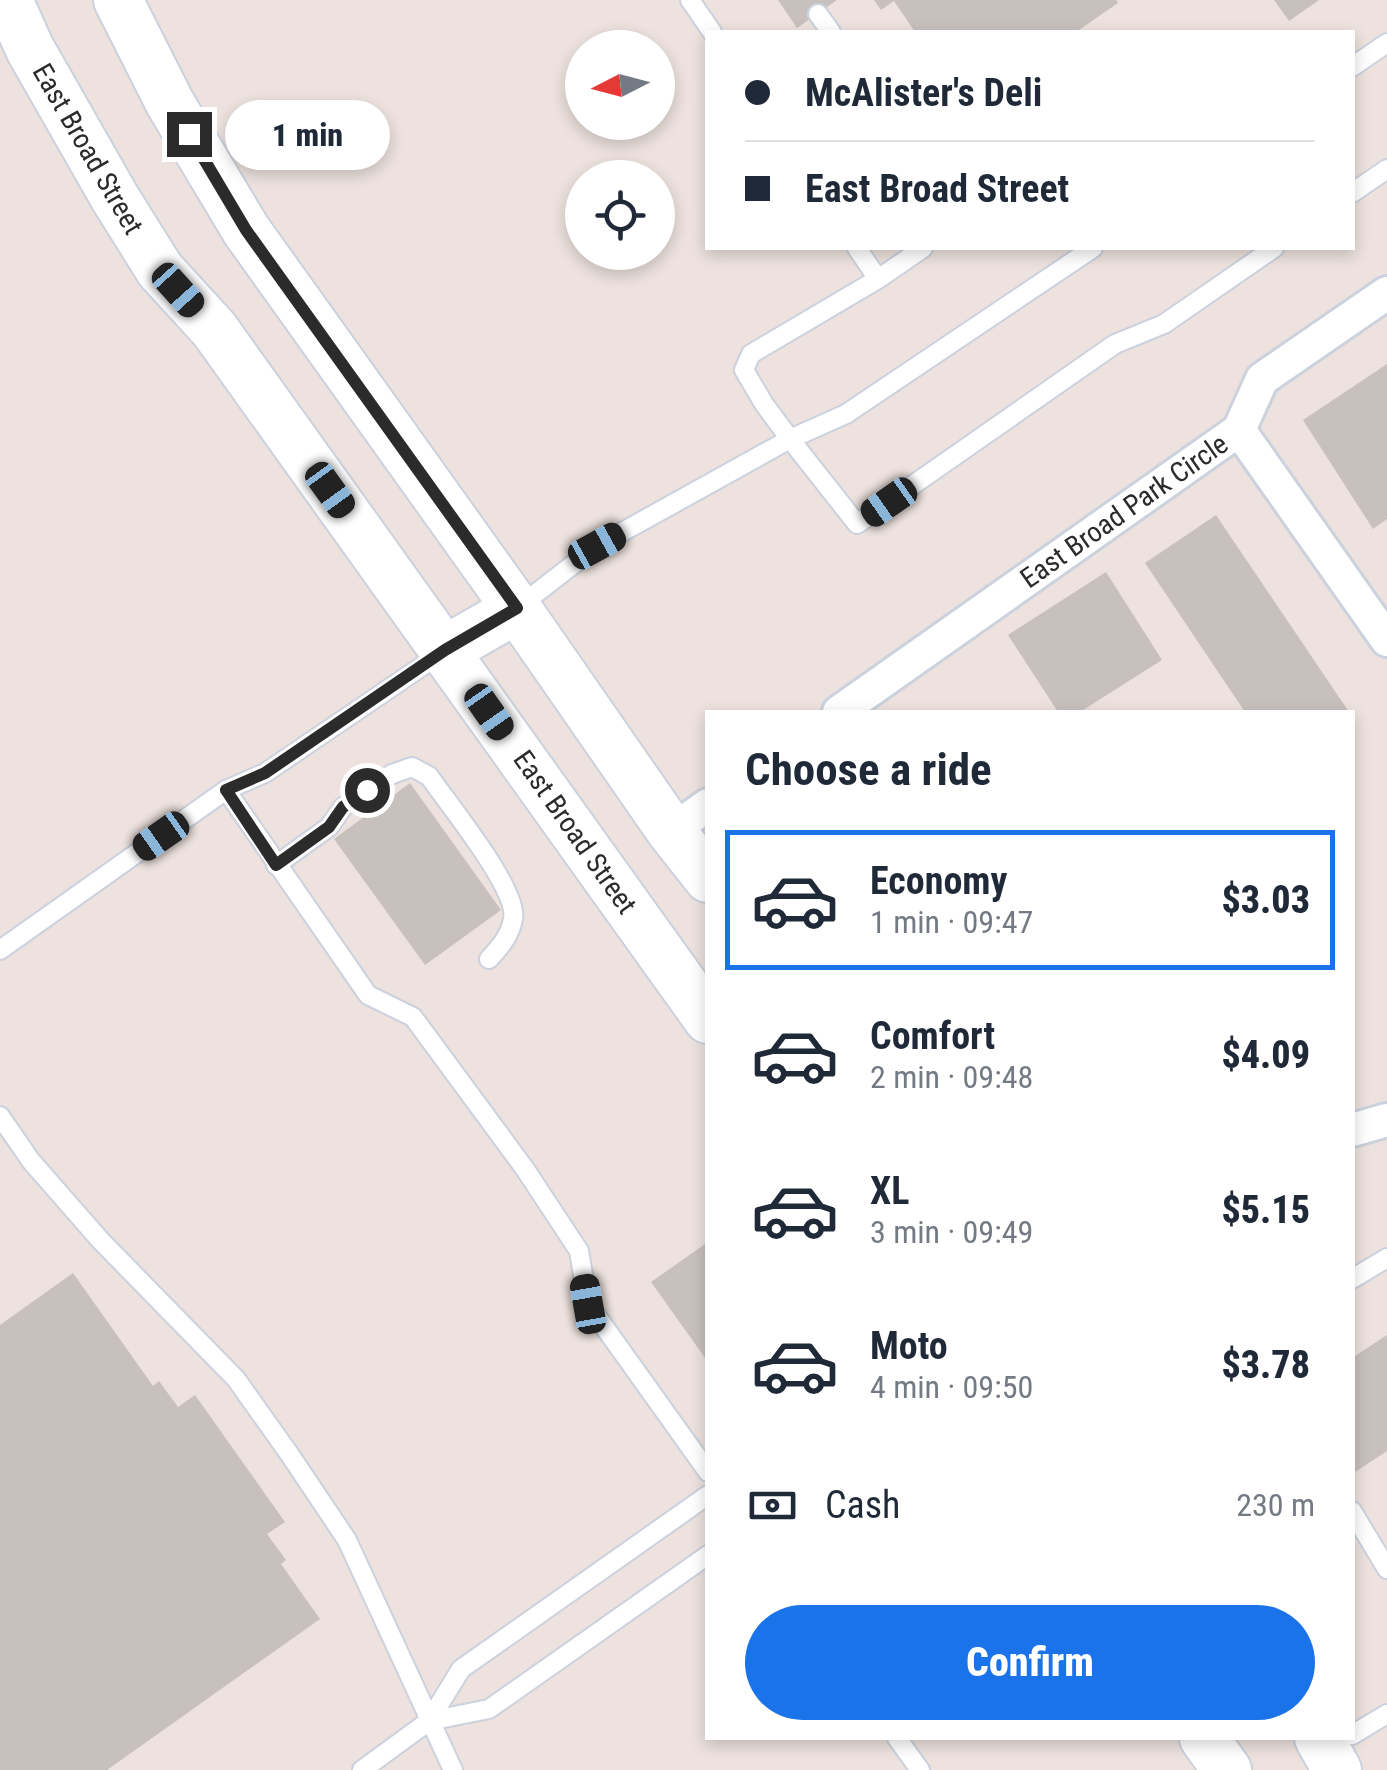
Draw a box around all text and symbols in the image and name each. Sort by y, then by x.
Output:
north arrow [565,30,675,140]
map controls [565,30,675,270]
street label: East Broad Street [26,58,150,240]
text: McAlister's Deli [805,71,1042,115]
callout: 1 min [224,99,389,169]
route end [167,112,212,157]
text: 1 min [272,116,343,154]
button: locate [565,160,675,270]
text: East Broad Street [805,167,1069,211]
car [147,258,209,322]
street label: East Broad Park Circle [1014,427,1234,595]
car [300,457,360,523]
car [856,473,922,531]
car [563,518,631,574]
car [460,679,518,745]
text: Choose a ride [745,743,992,796]
street label: East Broad Street [506,744,644,920]
route start [345,768,390,813]
car [128,807,194,865]
icon: car [750,855,840,945]
text: Economy [870,859,1007,903]
text: $3.03 [1221,878,1310,922]
text: 1 min · 09:47 [870,903,1033,941]
icon: car [750,1010,840,1100]
text: Comfort [870,1014,995,1058]
text: $4.09 [1221,1033,1310,1077]
text: 2 min · 09:48 [870,1058,1033,1096]
icon: car [750,1165,840,1255]
text: XL [870,1169,909,1213]
text: $5.15 [1221,1188,1310,1232]
text: 3 min · 09:49 [870,1213,1033,1251]
car [568,1272,608,1336]
icon: car [750,1320,840,1410]
text: Moto [870,1324,948,1368]
text: $3.78 [1221,1343,1310,1387]
text: 4 min · 09:50 [870,1368,1033,1406]
icon: cash [745,1478,800,1533]
text: Cash [825,1483,900,1527]
text: 230 m [1236,1486,1315,1524]
button: Confirm [745,1605,1315,1720]

